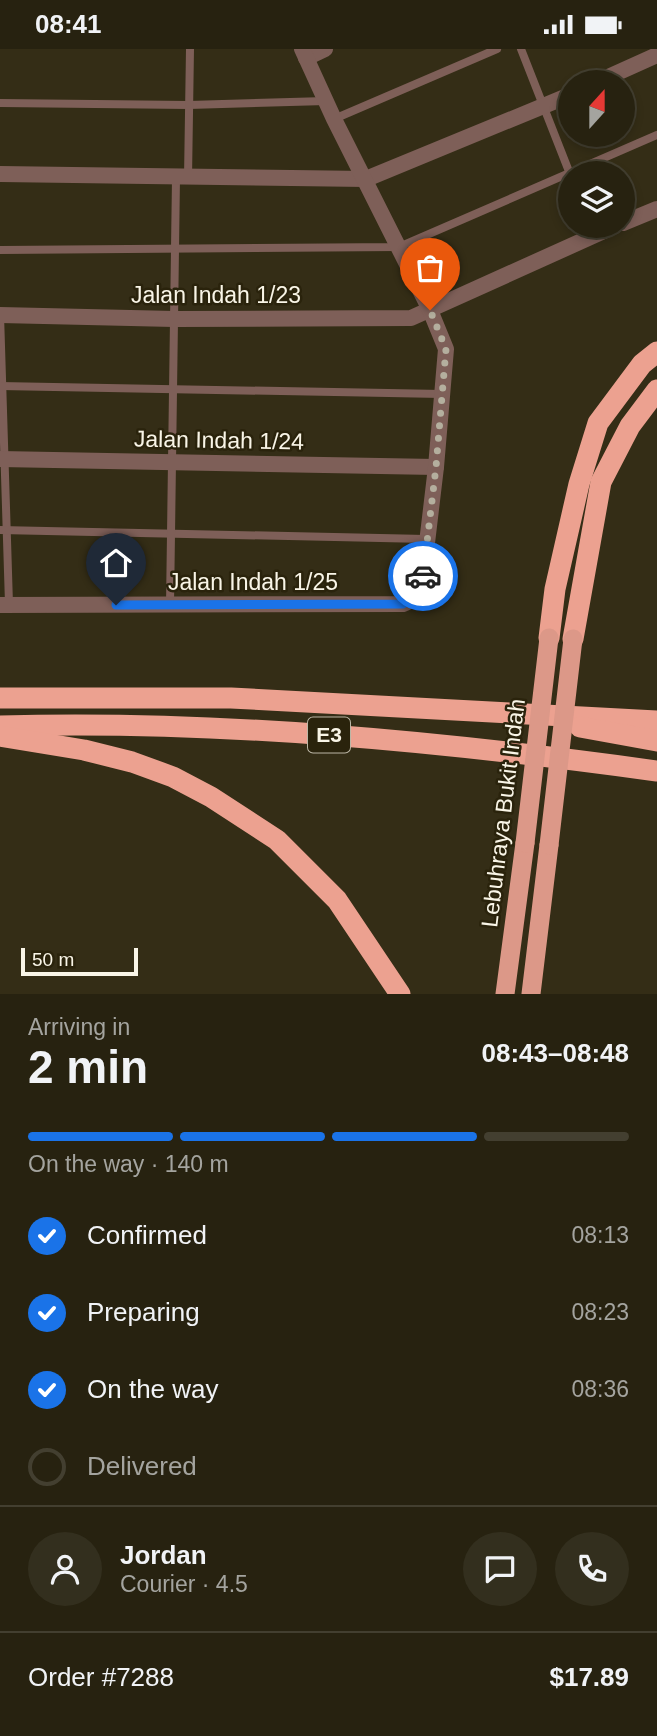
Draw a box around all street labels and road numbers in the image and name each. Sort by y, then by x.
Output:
street label: Jalan Indah 1/23 [131,282,301,308]
street label: Jalan Indah 1/24 [134,426,304,454]
street label: Jalan Indah 1/25 [168,569,338,595]
street label: Lebuhraya Bukit Indah [476,697,530,929]
road number: E3 [308,717,350,753]

